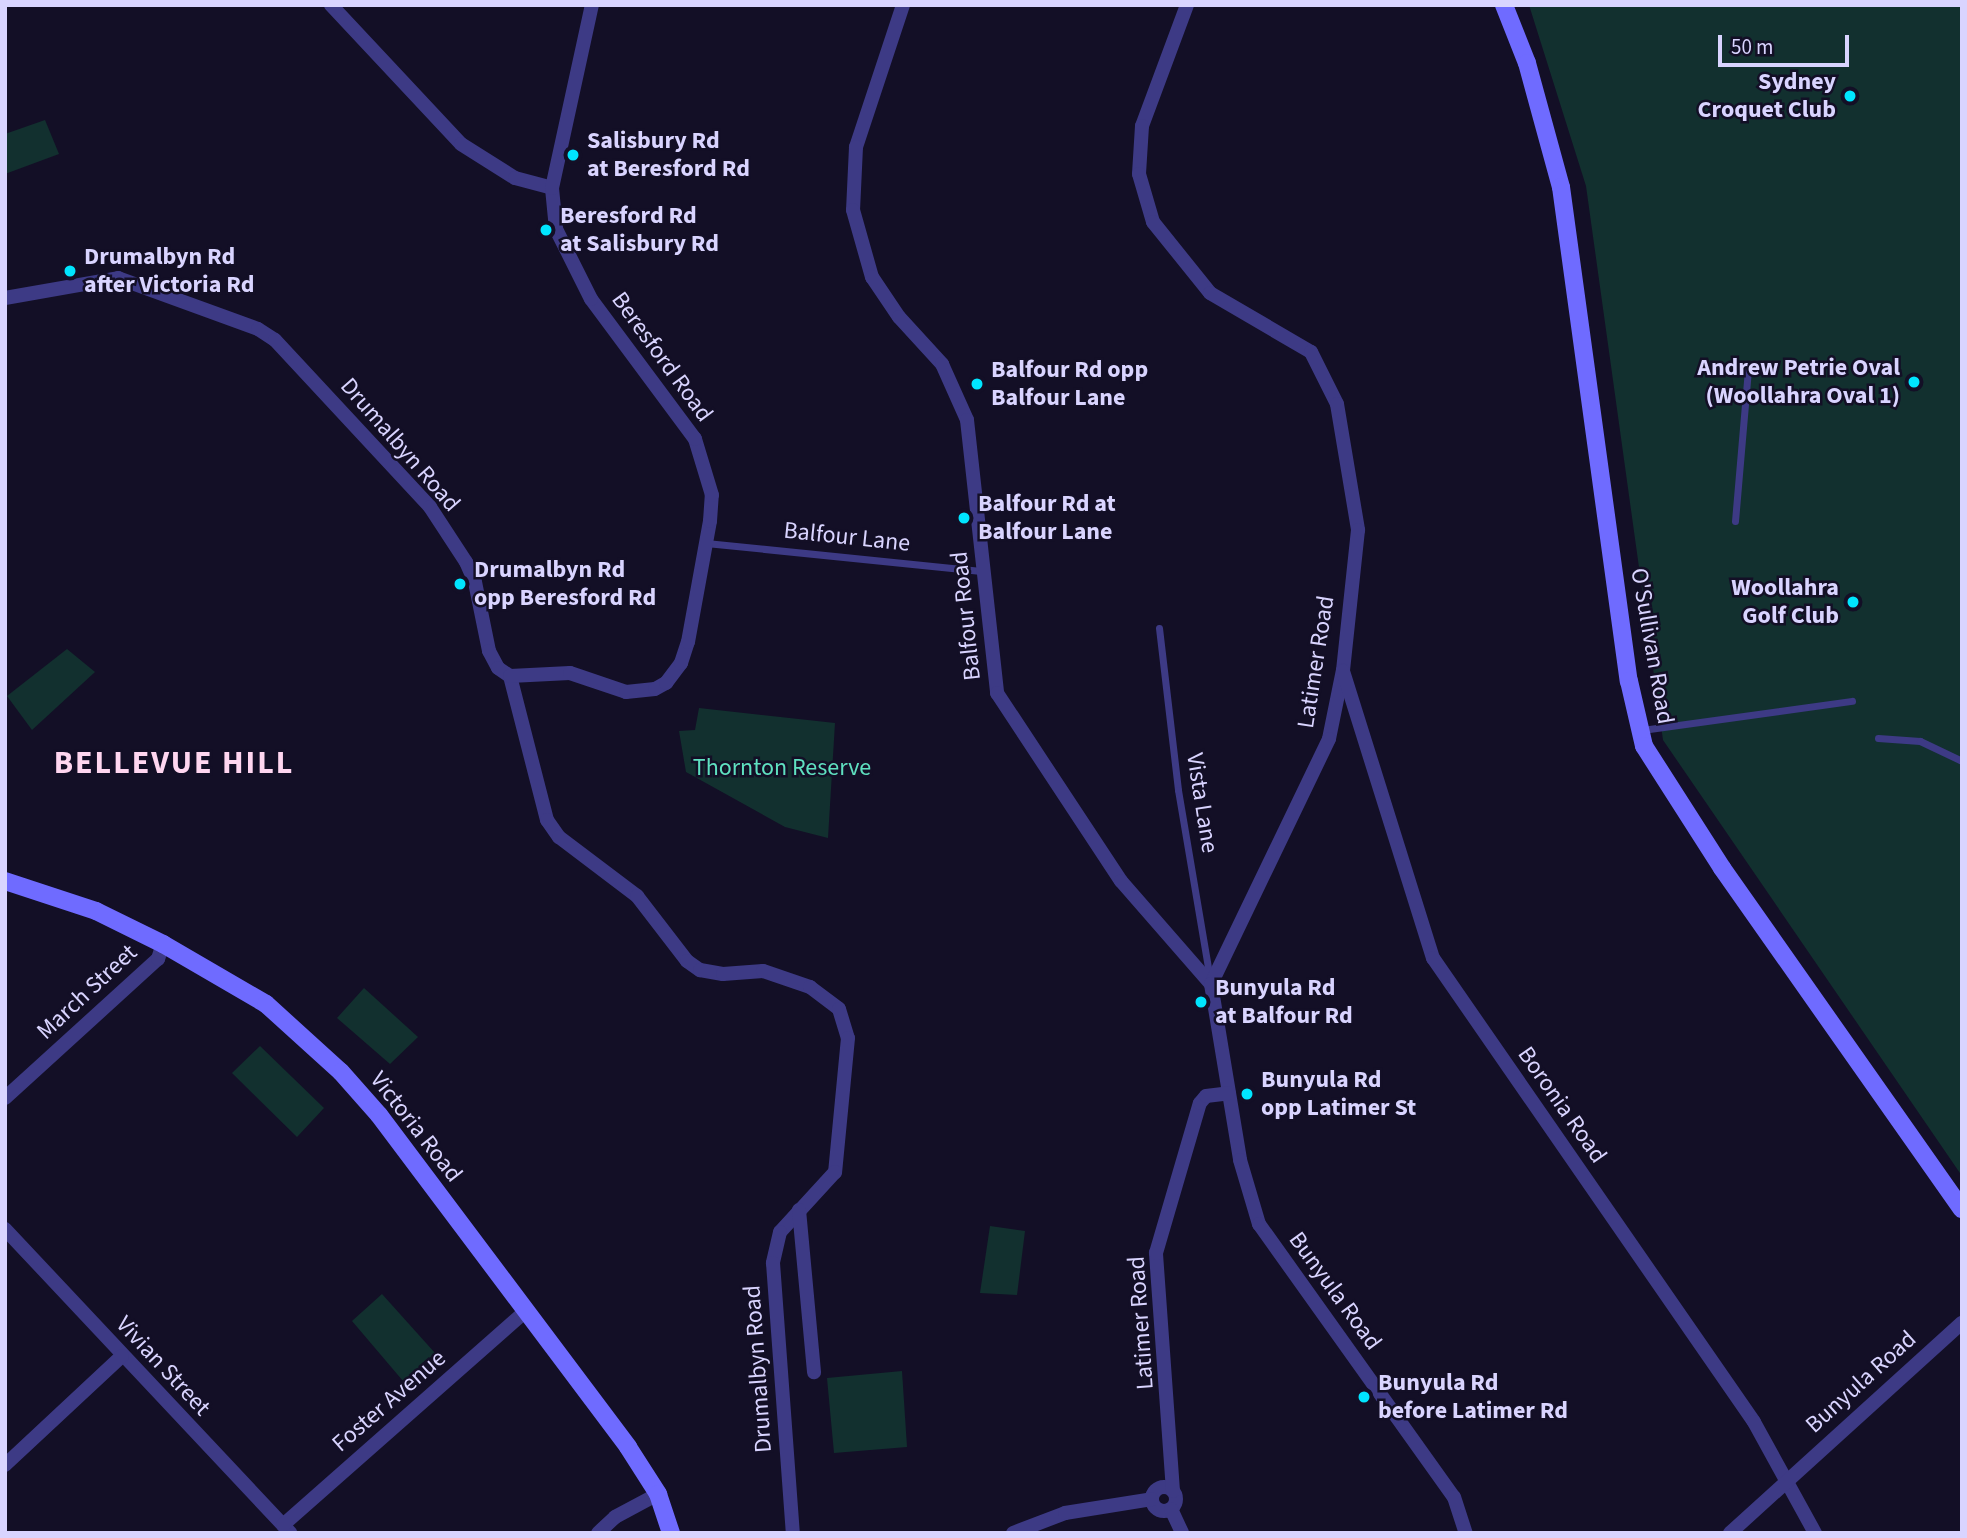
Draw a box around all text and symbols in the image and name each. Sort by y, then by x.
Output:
scale bar [1722,21,1853,65]
text: 50 m [1731,32,1773,62]
place label: Sydney Croquet Club [1698,68,1836,124]
marker: Sydney Croquet Club [1842,88,1858,104]
place label: Salisbury Rd at Beresford Rd [587,127,750,183]
marker: Salisbury Rd at Beresford Rd [565,147,581,163]
place label: Beresford Rd at Salisbury Rd [560,202,719,258]
marker: Beresford Rd at Salisbury Rd [538,222,554,238]
place label: Drumalbyn Rd after Victoria Rd [84,243,254,299]
marker: Drumalbyn Rd after Victoria Rd [62,263,78,279]
street label: Beresford Road [605,286,719,428]
place label: Andrew Petrie Oval (Woollahra Oval 1) [1697,354,1900,410]
place label: Balfour Rd opp Balfour Lane [991,356,1148,412]
street label: Drumalbyn Road [334,372,466,518]
marker: Andrew Petrie Oval (Woollahra Oval 1) [1906,374,1922,390]
marker: Balfour Rd opp Balfour Lane [969,376,985,392]
place label: Balfour Rd at Balfour Lane [978,490,1116,546]
marker: Balfour Rd at Balfour Lane [956,510,972,526]
street label: Balfour Lane [782,516,912,558]
street label: Balfour Road [945,550,987,682]
place label: Drumalbyn Rd opp Beresford Rd [474,556,656,612]
street label: O'Sullivan Road [1624,566,1680,726]
place label: Woollahra Golf Club [1731,574,1839,630]
marker: Drumalbyn Rd opp Beresford Rd [452,576,468,592]
street label: Latimer Road [1291,594,1341,730]
marker: Woollahra Golf Club [1845,594,1861,610]
district label: BELLEVUE HILL [55,744,293,782]
street label: Vista Lane [1180,751,1224,855]
park label: Thornton Reserve [693,754,871,782]
street label: March Street [31,938,143,1046]
place label: Bunyula Rd at Balfour Rd [1215,974,1353,1030]
marker: Bunyula Rd at Balfour Rd [1193,994,1209,1010]
street label: Boronia Road [1511,1041,1613,1169]
street label: Victoria Road [364,1066,468,1188]
place label: Bunyula Rd opp Latimer St [1261,1066,1416,1122]
marker: Bunyula Rd opp Latimer St [1239,1086,1255,1102]
street label: Bunyula Road [1282,1226,1388,1356]
street label: Latimer Road [1122,1255,1160,1391]
street label: Drumalbyn Road [738,1284,778,1454]
street label: Vivian Street [110,1310,216,1422]
street label: Bunyula Road [1800,1325,1922,1439]
street label: Foster Avenue [326,1344,452,1458]
place label: Bunyula Rd before Latimer Rd [1378,1369,1568,1425]
marker: Bunyula Rd before Latimer Rd [1356,1389,1372,1405]

